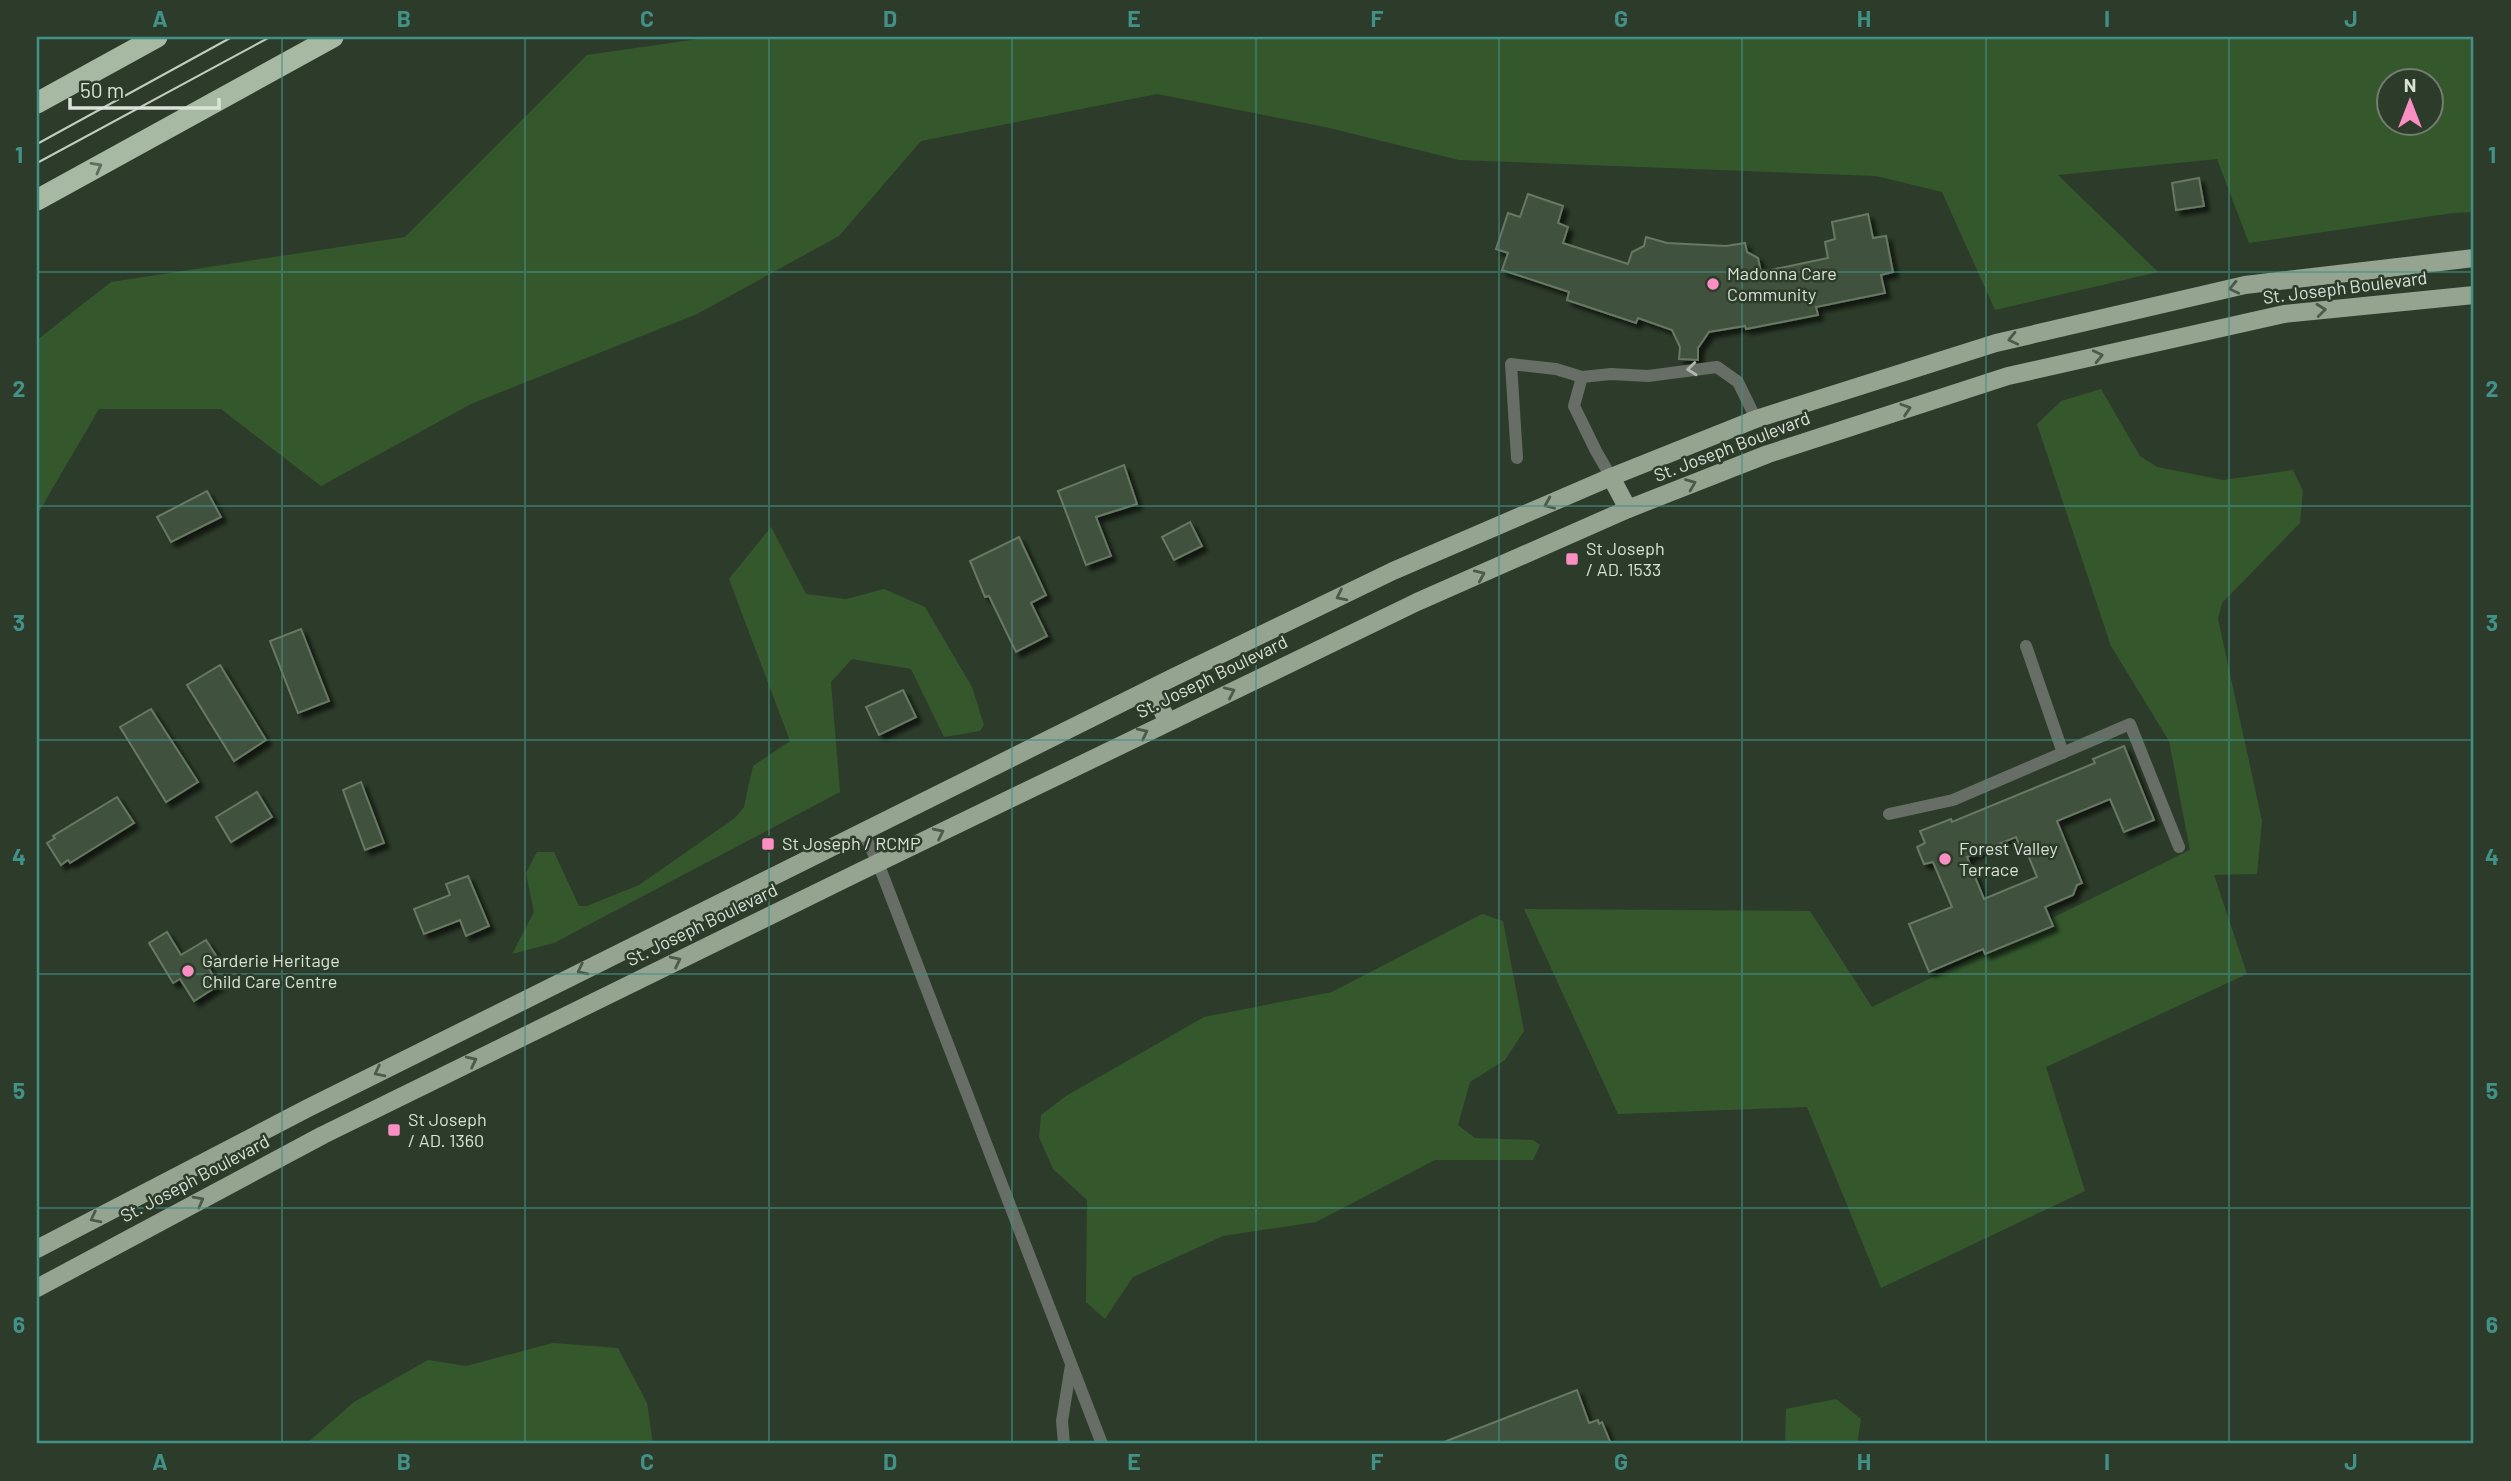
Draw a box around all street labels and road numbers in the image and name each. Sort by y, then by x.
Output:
street label: St. Joseph Boulevard [2261,266,2428,308]
street label: St. Joseph Boulevard [1650,406,1813,486]
street label: St. Joseph Boulevard [1132,630,1291,722]
street label: St. Joseph Boulevard [622,878,781,970]
street label: St. Joseph Boulevard [116,1130,273,1227]

